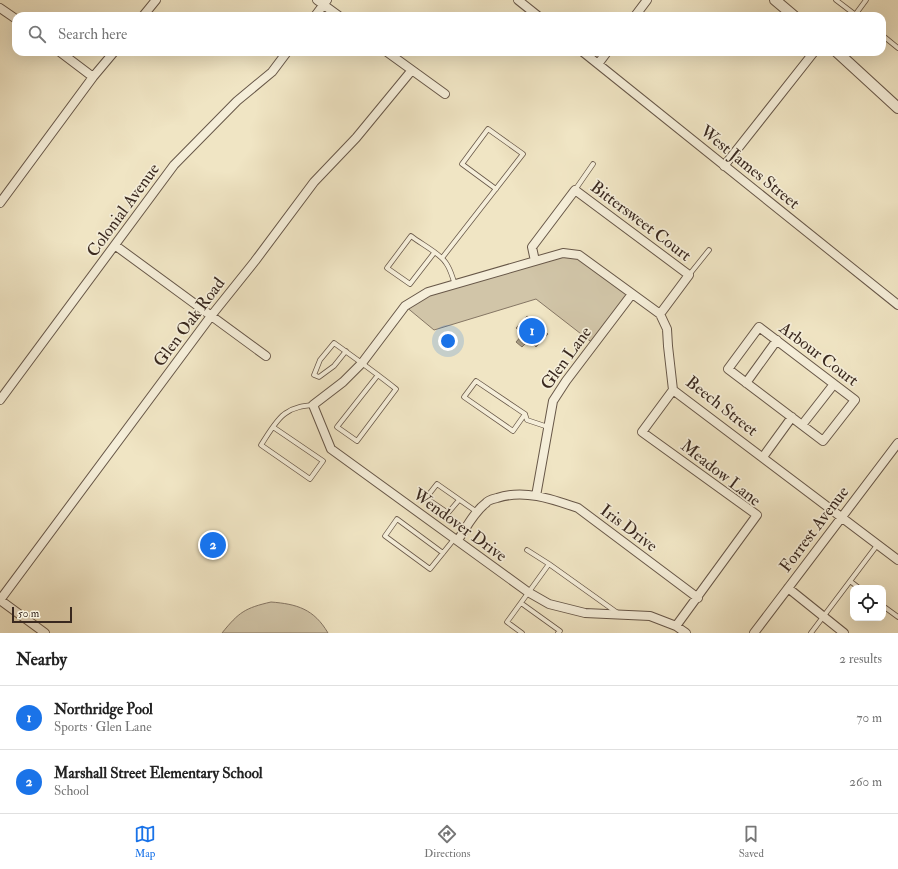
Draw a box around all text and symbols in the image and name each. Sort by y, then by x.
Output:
search box [12,12,886,56]
icon: search [26,23,48,45]
text: Search here [58,25,127,44]
street label: West James Street [695,120,804,215]
street label: Colonial Avenue [82,159,164,261]
street label: Bittersweet Court [586,176,696,266]
street label: Glen Oak Road [149,273,230,371]
pin: 1 [519,316,545,346]
street label: Arbour Court [774,317,863,391]
street label: Glen Lane [536,322,596,394]
your location [438,331,458,351]
street label: Beech Street [682,371,763,441]
street label: Meadow Lane [677,435,765,511]
street label: Forrest Avenue [775,482,853,576]
street label: Wendover Drive [408,483,511,566]
street label: Iris Drive [596,500,662,556]
pin: 2 [200,530,226,560]
map controls [850,585,886,621]
button: locate [850,585,886,621]
scale bar [12,605,72,624]
text: 50 m [18,607,39,620]
text: Nearby [16,649,67,670]
text: 2 results [839,651,882,667]
text: Northridge Pool [54,700,153,719]
text: 1 [27,710,31,726]
text: 70 m [857,710,882,726]
text: Sports · Glen Lane [54,719,152,735]
text: Marshall Street Elementary School [54,764,263,783]
text: 2 [26,774,32,790]
text: 260 m [849,774,882,790]
text: School [54,783,89,799]
tab: Map [134,823,156,860]
tab: Directions [424,823,471,860]
tab: Saved [739,823,764,860]

